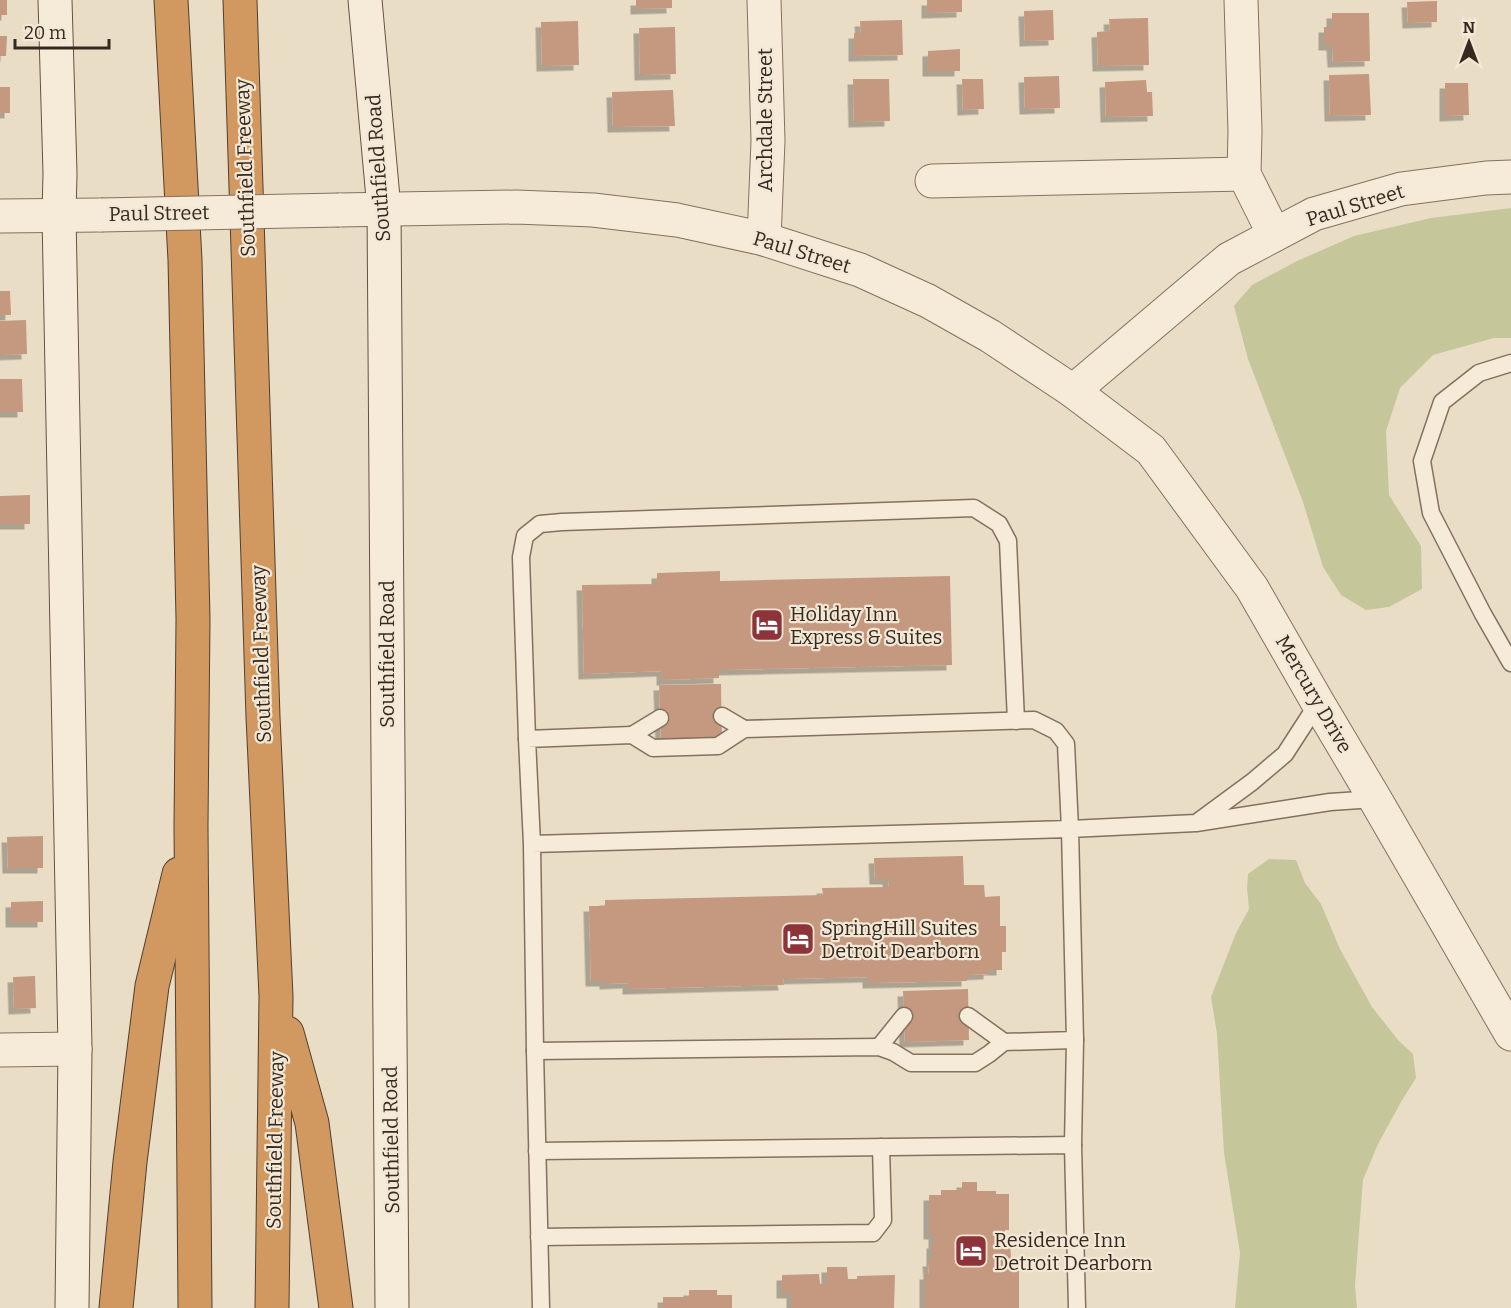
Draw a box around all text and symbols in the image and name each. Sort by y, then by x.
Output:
scale bar [15,12,110,50]
north arrow [1439,12,1499,72]
text: N [1463,18,1475,37]
text: 20 m [24,22,66,44]
street label: Archdale Street [753,48,777,192]
street label: Southfield Freeway [230,78,260,257]
street label: Southfield Road [361,93,395,243]
street label: Paul Street [1303,179,1407,231]
street label: Paul Street [108,200,210,226]
street label: Paul Street [750,226,854,278]
street label: Southfield Freeway [246,564,276,743]
street label: Southfield Road [375,580,399,728]
place label: Holiday Inn Express & Suites [790,602,942,649]
hotel icon: Holiday Inn Express & Suites [749,607,785,643]
street label: Mercury Drive [1271,631,1357,757]
place label: SpringHill Suites Detroit Dearborn [821,916,980,963]
hotel icon: SpringHill Suites Detroit Dearborn [780,921,816,957]
street label: Southfield Freeway [261,1050,289,1229]
street label: Southfield Road [378,1066,404,1214]
place label: Residence Inn Detroit Dearborn [994,1228,1153,1275]
hotel icon: Residence Inn Detroit Dearborn [953,1233,989,1269]

